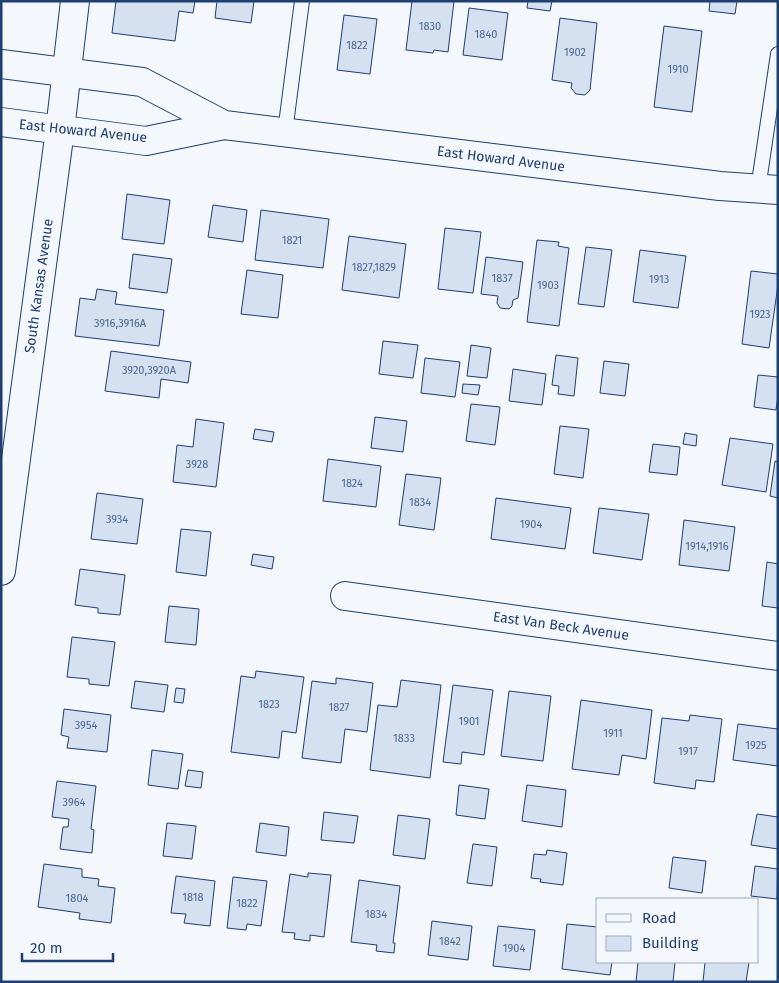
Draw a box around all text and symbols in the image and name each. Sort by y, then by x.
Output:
house number: 1830 [419,20,441,33]
house number: 1840 [475,28,497,41]
house number: 1822 [346,39,368,52]
house number: 1902 [564,46,586,59]
house number: 1910 [667,63,689,76]
street label: East Howard Avenue [18,116,148,146]
street label: East Howard Avenue [436,143,566,175]
street label: South Kansas Avenue [21,218,57,354]
house number: 1821 [282,234,302,247]
house number: 1827,1829 [352,261,396,274]
house number: 1837 [491,272,513,285]
house number: 1913 [649,273,669,286]
house number: 1903 [537,279,559,292]
house number: 1923 [749,308,771,321]
house number: 3916,3916A [94,317,147,330]
house number: 3920,3920A [122,364,177,377]
house number: 3928 [186,458,208,471]
house number: 1824 [341,477,363,490]
house number: 1834 [409,496,431,509]
house number: 3934 [106,513,128,526]
house number: 1904 [520,518,542,531]
house number: 1914,1916 [685,540,729,553]
street label: East Van Beck Avenue [492,608,630,644]
house number: 1823 [258,698,280,711]
house number: 1827 [329,701,350,714]
house number: 1901 [458,715,480,728]
house number: 3954 [75,719,97,732]
house number: 1911 [603,727,623,740]
house number: 1833 [393,732,415,745]
house number: 1925 [745,739,767,752]
house number: 1917 [678,745,698,758]
house number: 3964 [63,796,86,809]
house number: 1818 [182,891,204,904]
house number: 1804 [66,892,89,905]
house number: 1822 [236,897,258,910]
legend [596,898,759,963]
house number: 1834 [365,908,387,921]
text: Road [642,909,677,927]
scale bar [22,930,114,962]
text: Building [642,934,698,952]
house number: 1842 [439,935,461,948]
text: 20 m [30,939,63,957]
house number: 1904 [503,942,525,955]

